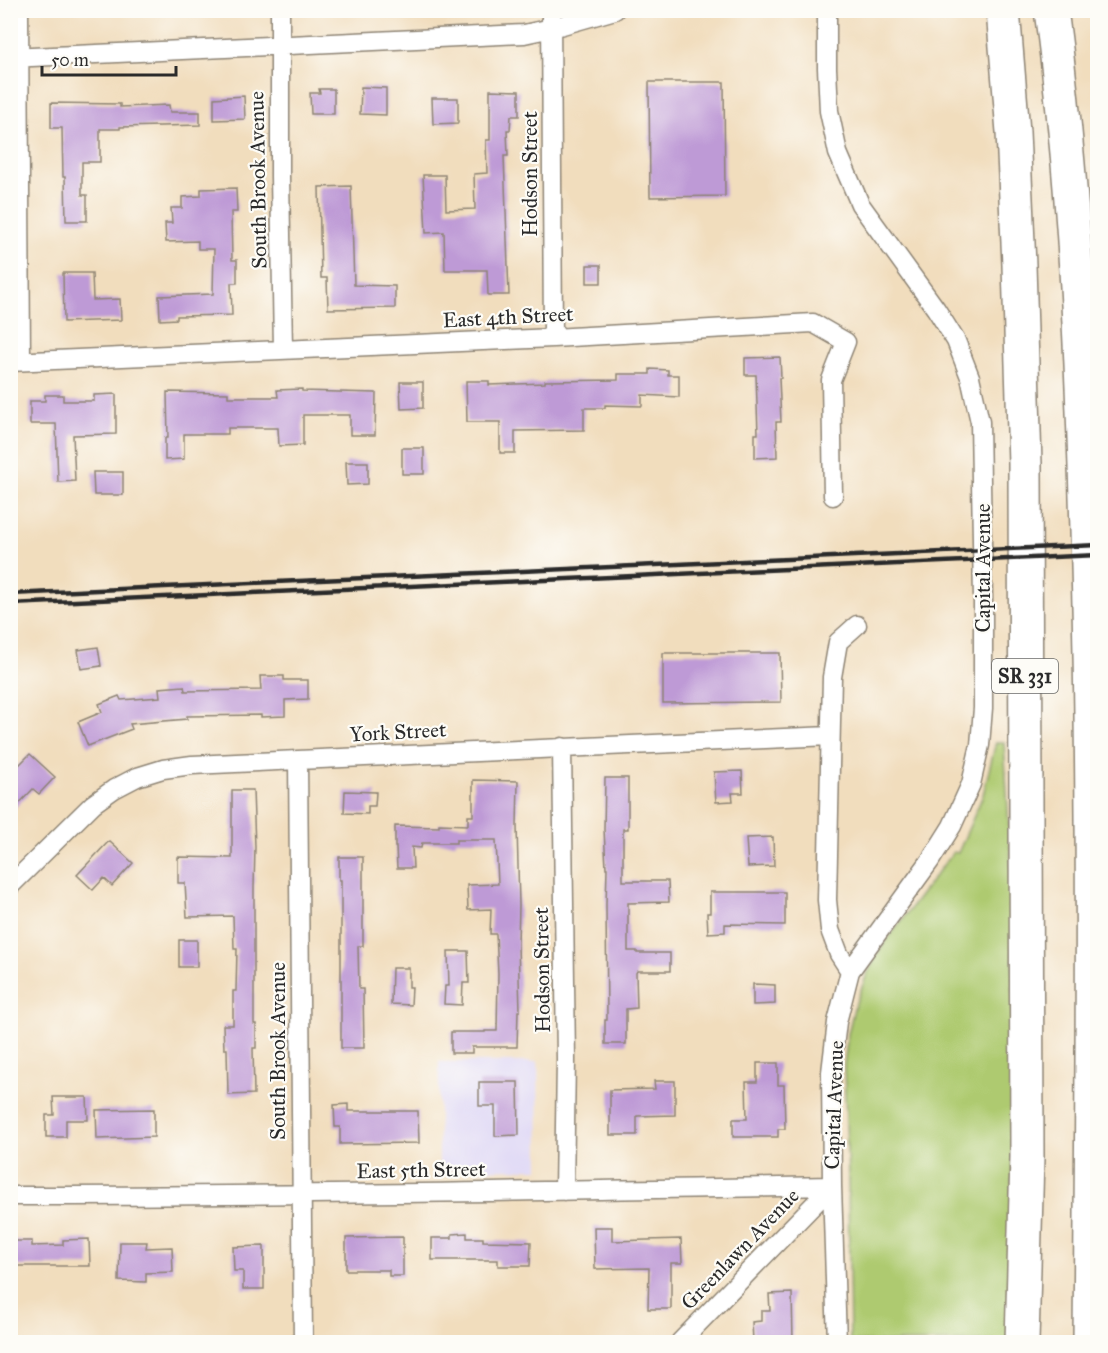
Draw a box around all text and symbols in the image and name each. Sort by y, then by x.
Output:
scale bar [42,39,176,77]
text: 50 m [51,49,89,71]
street label: South Brook Avenue [243,91,273,269]
street label: Hodson Street [517,111,543,237]
street label: East 4th Street [442,301,575,333]
street label: Capital Avenue [970,503,996,632]
road number: SR 331 [992,659,1058,693]
street label: York Street [349,716,448,748]
street label: Hodson Street [528,906,556,1033]
street label: South Brook Avenue [265,962,291,1140]
street label: Capital Avenue [819,1040,849,1170]
street label: East 5th Street [356,1156,486,1184]
street label: Greenlawn Avenue [675,1183,805,1315]

